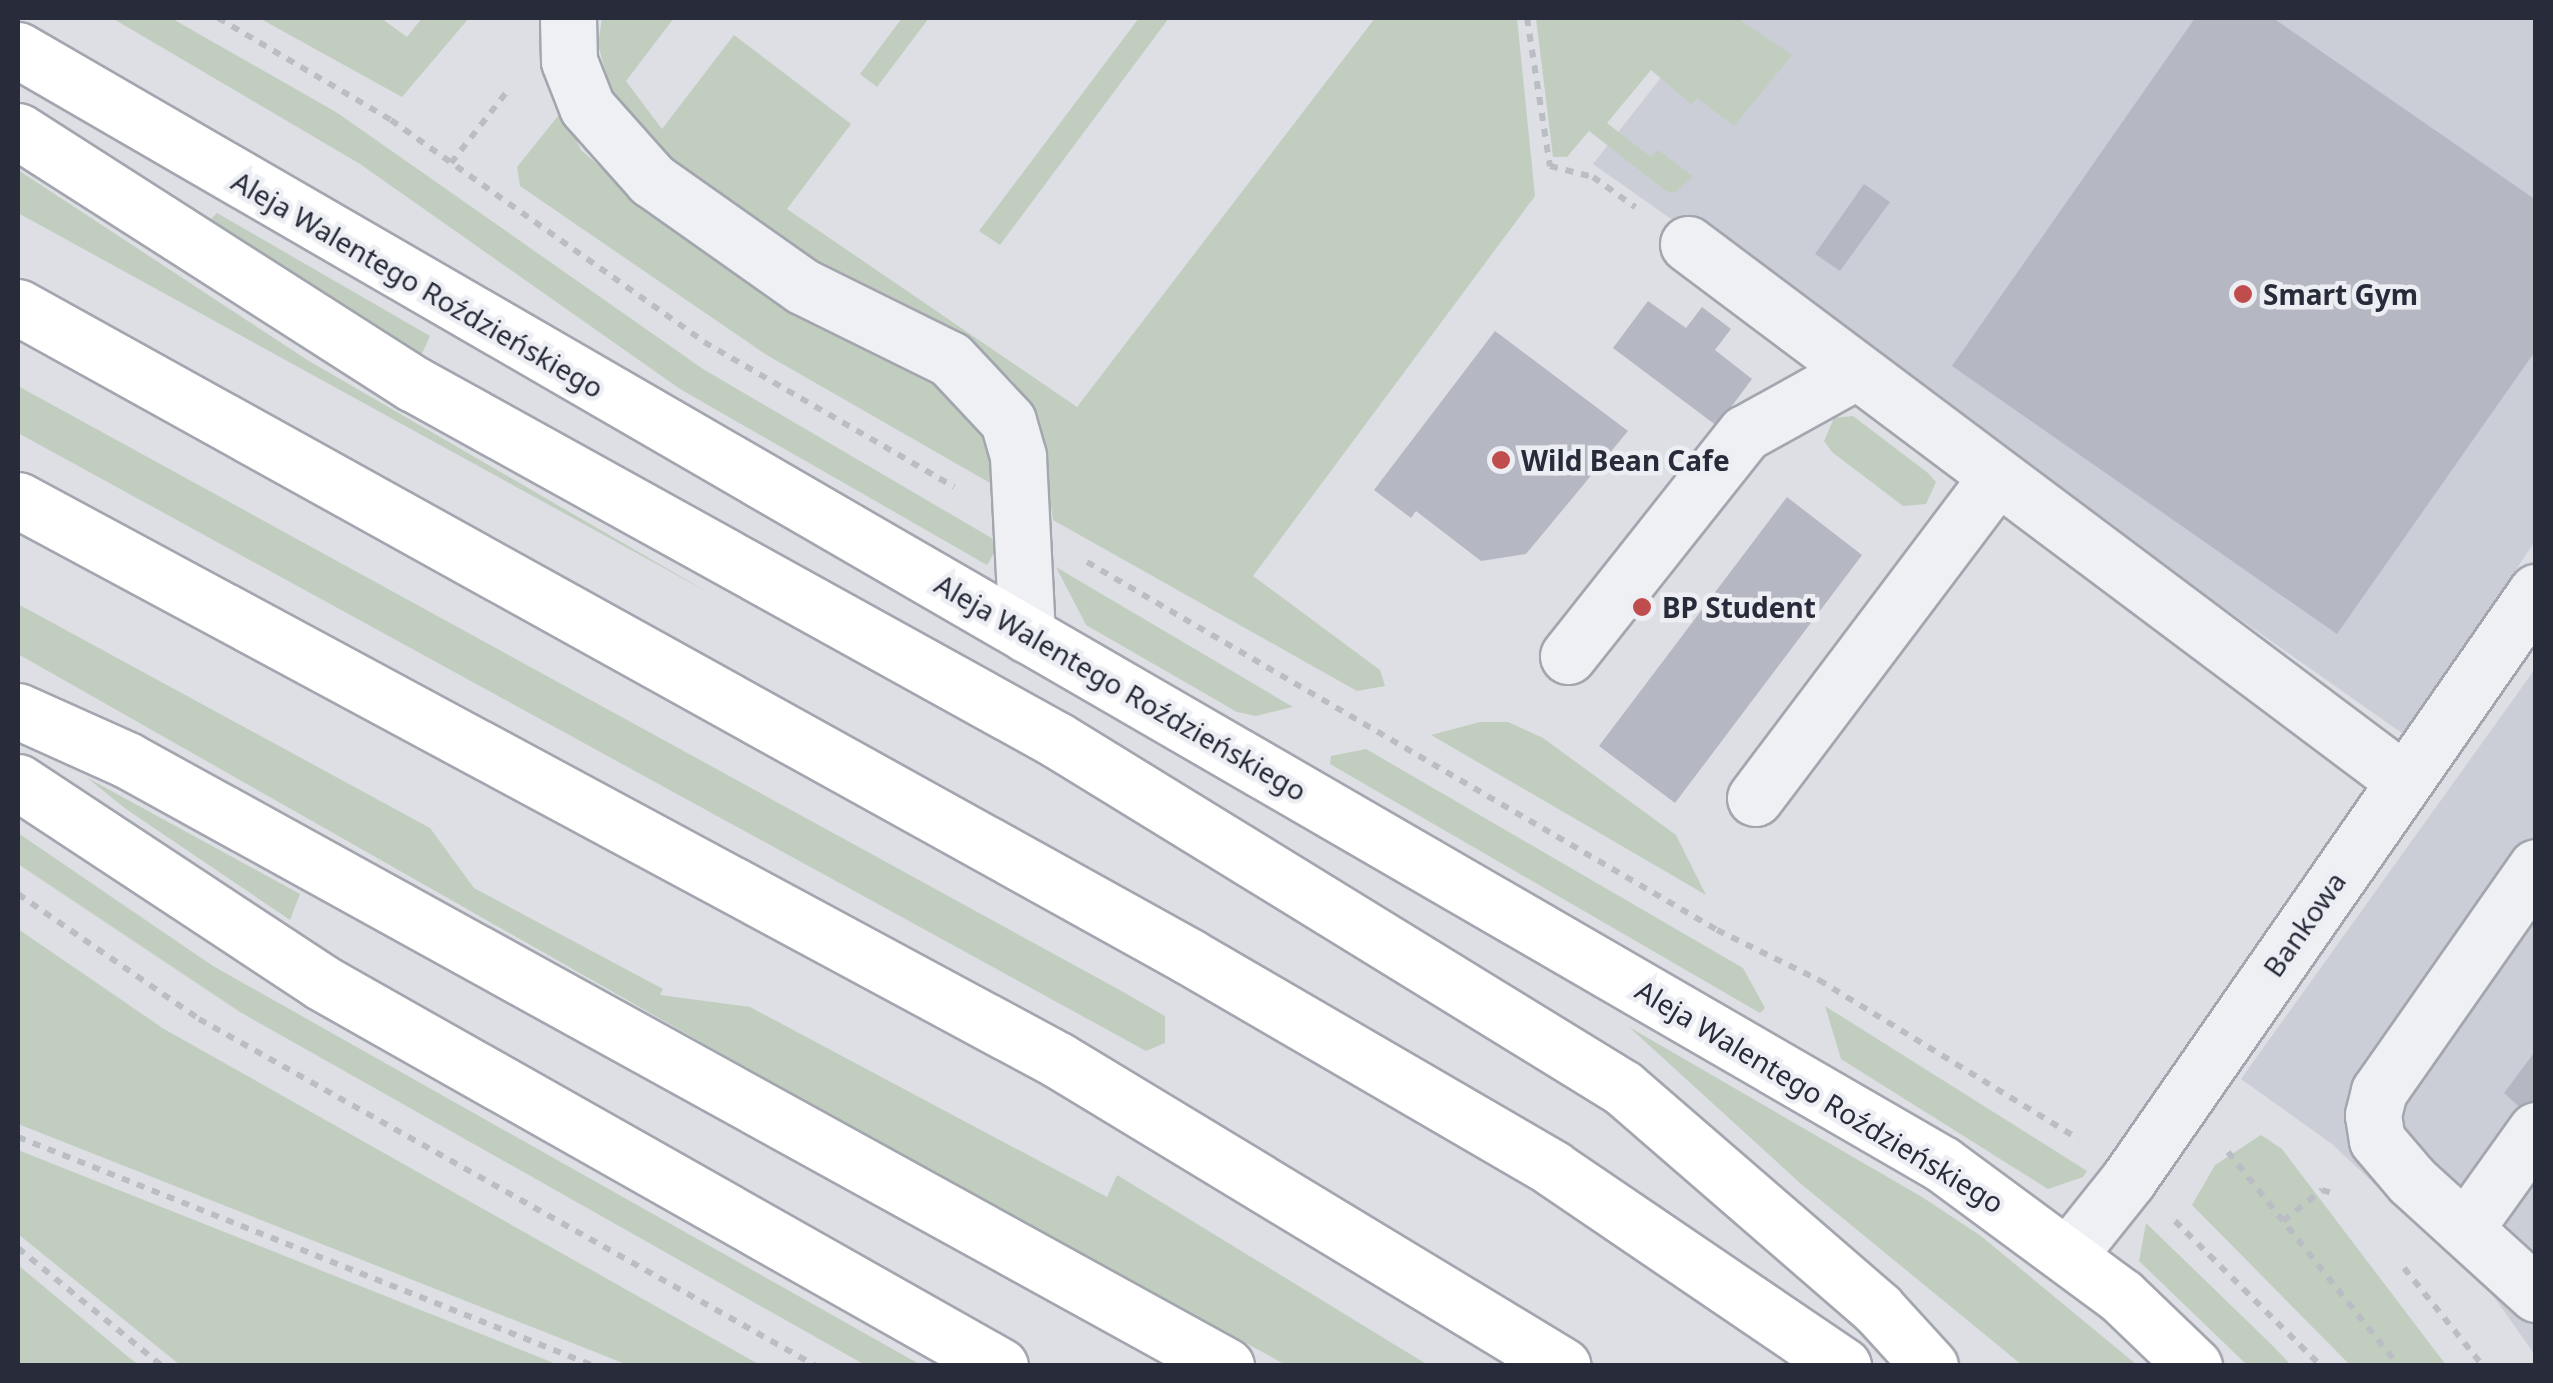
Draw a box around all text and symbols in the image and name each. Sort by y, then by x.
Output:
street label: Aleja Walentego Roździeńskiego [226,164,610,404]
place label: Smart Gym [2263,277,2418,311]
marker: Smart Gym [2232,283,2254,305]
place label: Wild Bean Cafe [1521,443,1730,477]
marker: Wild Bean Cafe [1490,449,1512,471]
street label: Aleja Walentego Roździeńskiego [929,567,1313,807]
place label: BP Student [1662,590,1816,624]
marker: BP Student [1631,596,1653,618]
street label: Bankowa [2256,865,2352,983]
street label: Aleja Walentego Roździeńskiego [1630,973,2010,1219]

